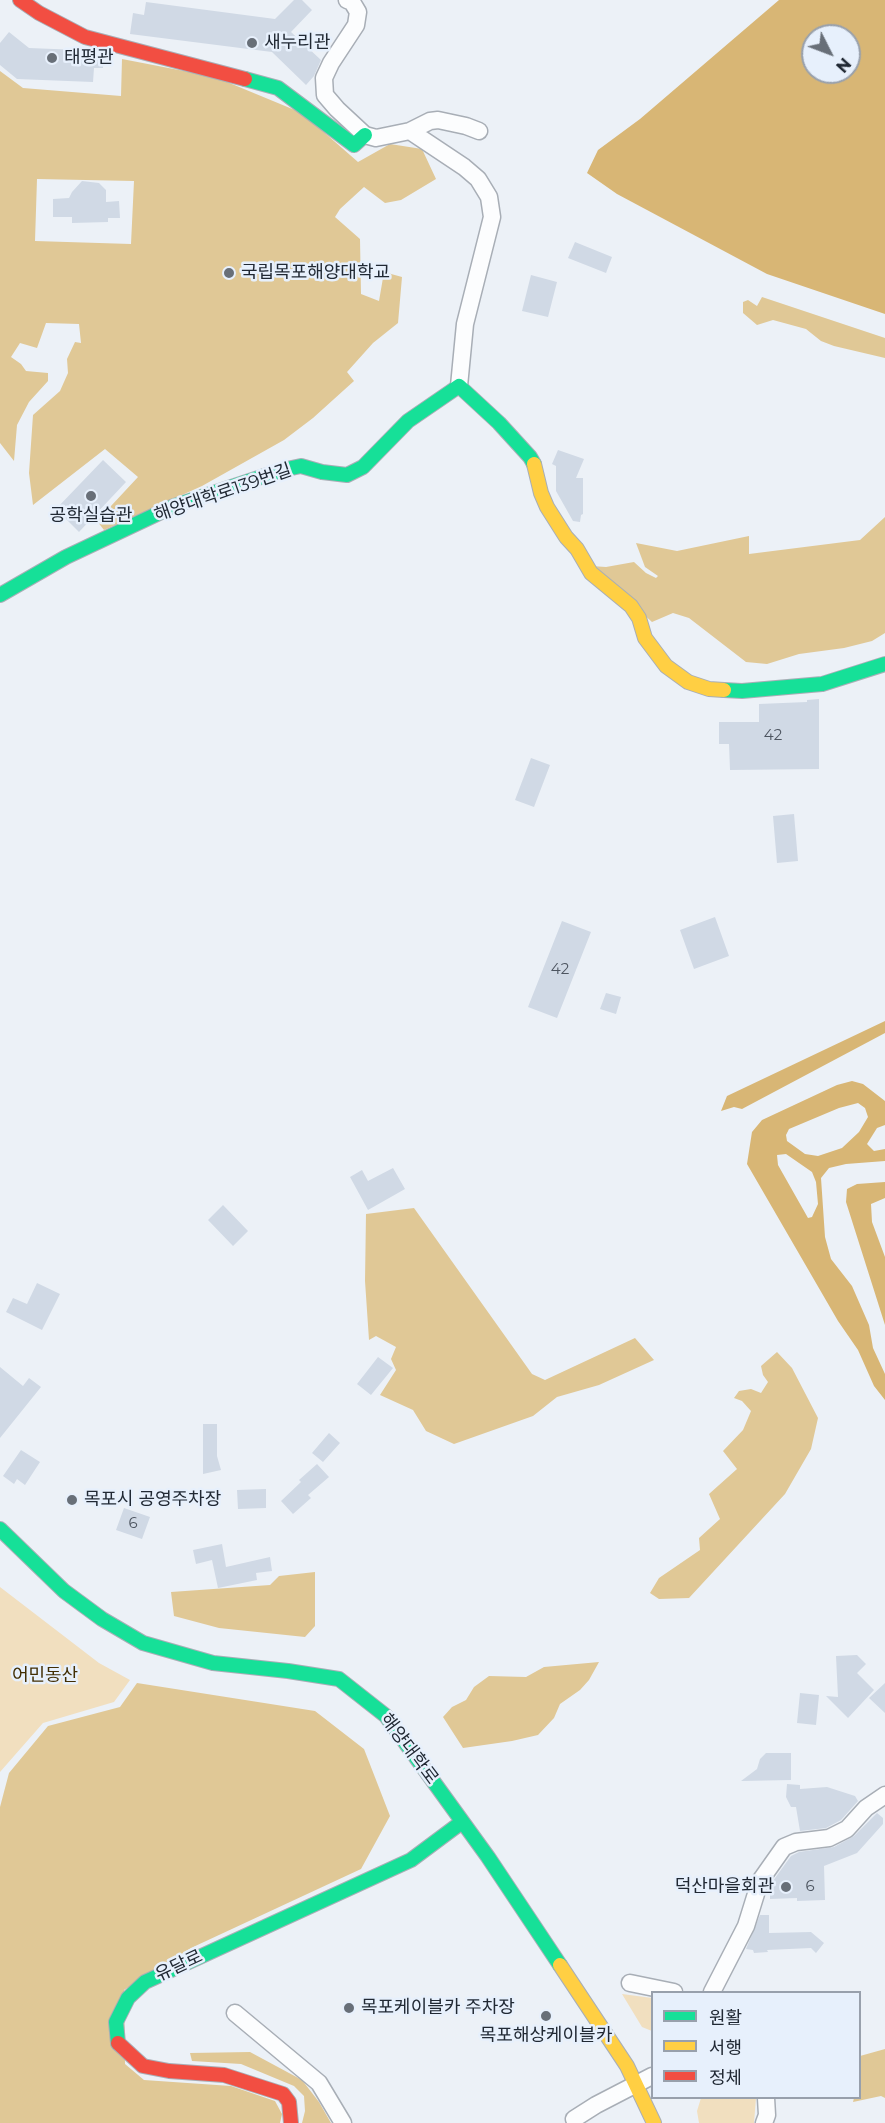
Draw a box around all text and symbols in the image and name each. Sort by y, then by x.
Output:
north arrow [801,24,861,84]
place label: 새누리관 [264,32,330,54]
marker: 새누리관 [245,36,259,50]
place label: 태평관 [64,47,114,69]
marker: 태평관 [45,51,59,65]
text: N [832,54,855,76]
place label: 국립목포해양대학교 [241,262,390,284]
marker: 국립목포해양대학교 [222,266,236,280]
street label: 해양대학로139번길 [152,459,294,527]
marker: 공학실습관 [84,489,98,503]
place label: 공학실습관 [50,505,132,527]
house number: 42 [764,727,782,745]
house number: 42 [551,961,569,979]
place label: 목포시 공영주차장 [84,1489,221,1511]
marker: 목포시 공영주차장 [65,1493,79,1507]
house number: 6 [128,1515,138,1533]
park label: 어민동산 [12,1665,78,1687]
street label: 해양대학로 [375,1709,443,1789]
place label: 덕산마을회관 [675,1876,774,1898]
house number: 6 [805,1878,815,1896]
marker: 덕산마을회관 [779,1880,793,1894]
street label: 유달로 [152,1946,206,1986]
legend [651,1991,861,2099]
place label: 목포케이블카 주차장 [361,1997,515,2019]
marker: 목포케이블카 주차장 [342,2001,356,2015]
text: 원활 [709,2007,742,2029]
marker: 목포해상케이블카 [539,2009,553,2023]
place label: 목포해상케이블카 [480,2025,612,2047]
text: 서행 [709,2037,742,2059]
text: 정체 [709,2067,742,2089]

